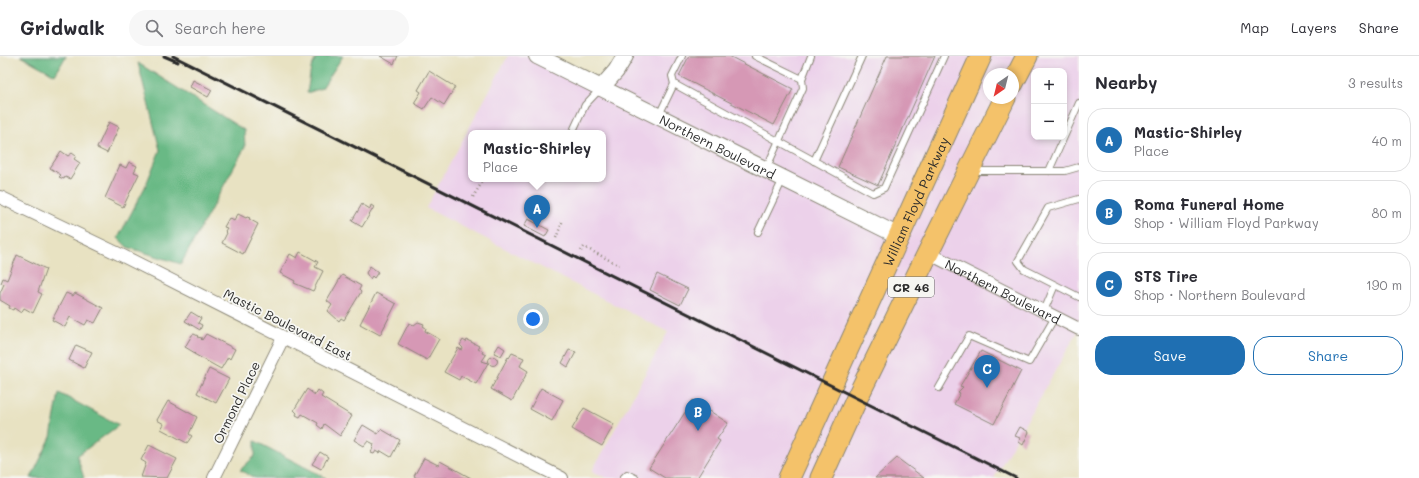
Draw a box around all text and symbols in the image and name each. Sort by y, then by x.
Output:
search box [129,10,409,46]
text: Gridwalk [20,15,105,40]
icon: search [143,17,165,39]
text: Search here [175,18,266,38]
text: Map [1240,18,1269,37]
text: Layers [1291,18,1337,37]
text: Share [1359,18,1399,37]
north arrow [983,68,1019,104]
map controls [1031,68,1067,140]
button: + [1031,68,1067,104]
text: Nearby [1095,71,1157,93]
text: 3 results [1348,74,1403,91]
button: − [1031,104,1067,140]
street label: Northern Boulevard [657,110,778,182]
text: Mastic-Shirley [1134,122,1242,142]
popup [468,130,606,182]
text: A [1104,132,1114,149]
text: 40 m [1372,132,1402,149]
street label: William Floyd Parkway [878,134,952,269]
text: Mastic-Shirley [483,138,591,158]
text: Place [1134,142,1169,159]
text: Place [483,158,518,175]
text: Roma Funeral Home [1134,194,1284,214]
pin: A [524,195,550,228]
text: B [1105,204,1113,221]
text: 80 m [1372,204,1402,221]
text: Shop · William Floyd Parkway [1134,214,1319,231]
street label: Northern Boulevard [943,255,1064,327]
text: STS Tire [1134,266,1198,286]
text: C [1104,276,1114,293]
text: 190 m [1366,276,1402,293]
road number: CR 46 [888,277,934,297]
street label: Mastic Boulevard East [221,284,355,364]
text: Shop · Northern Boulevard [1134,286,1305,303]
your location [523,309,543,329]
button: Save [1095,336,1245,375]
button: Share [1253,336,1403,375]
pin: C [974,355,1000,388]
street label: Ormond Place [209,358,263,446]
pin: B [685,398,711,431]

